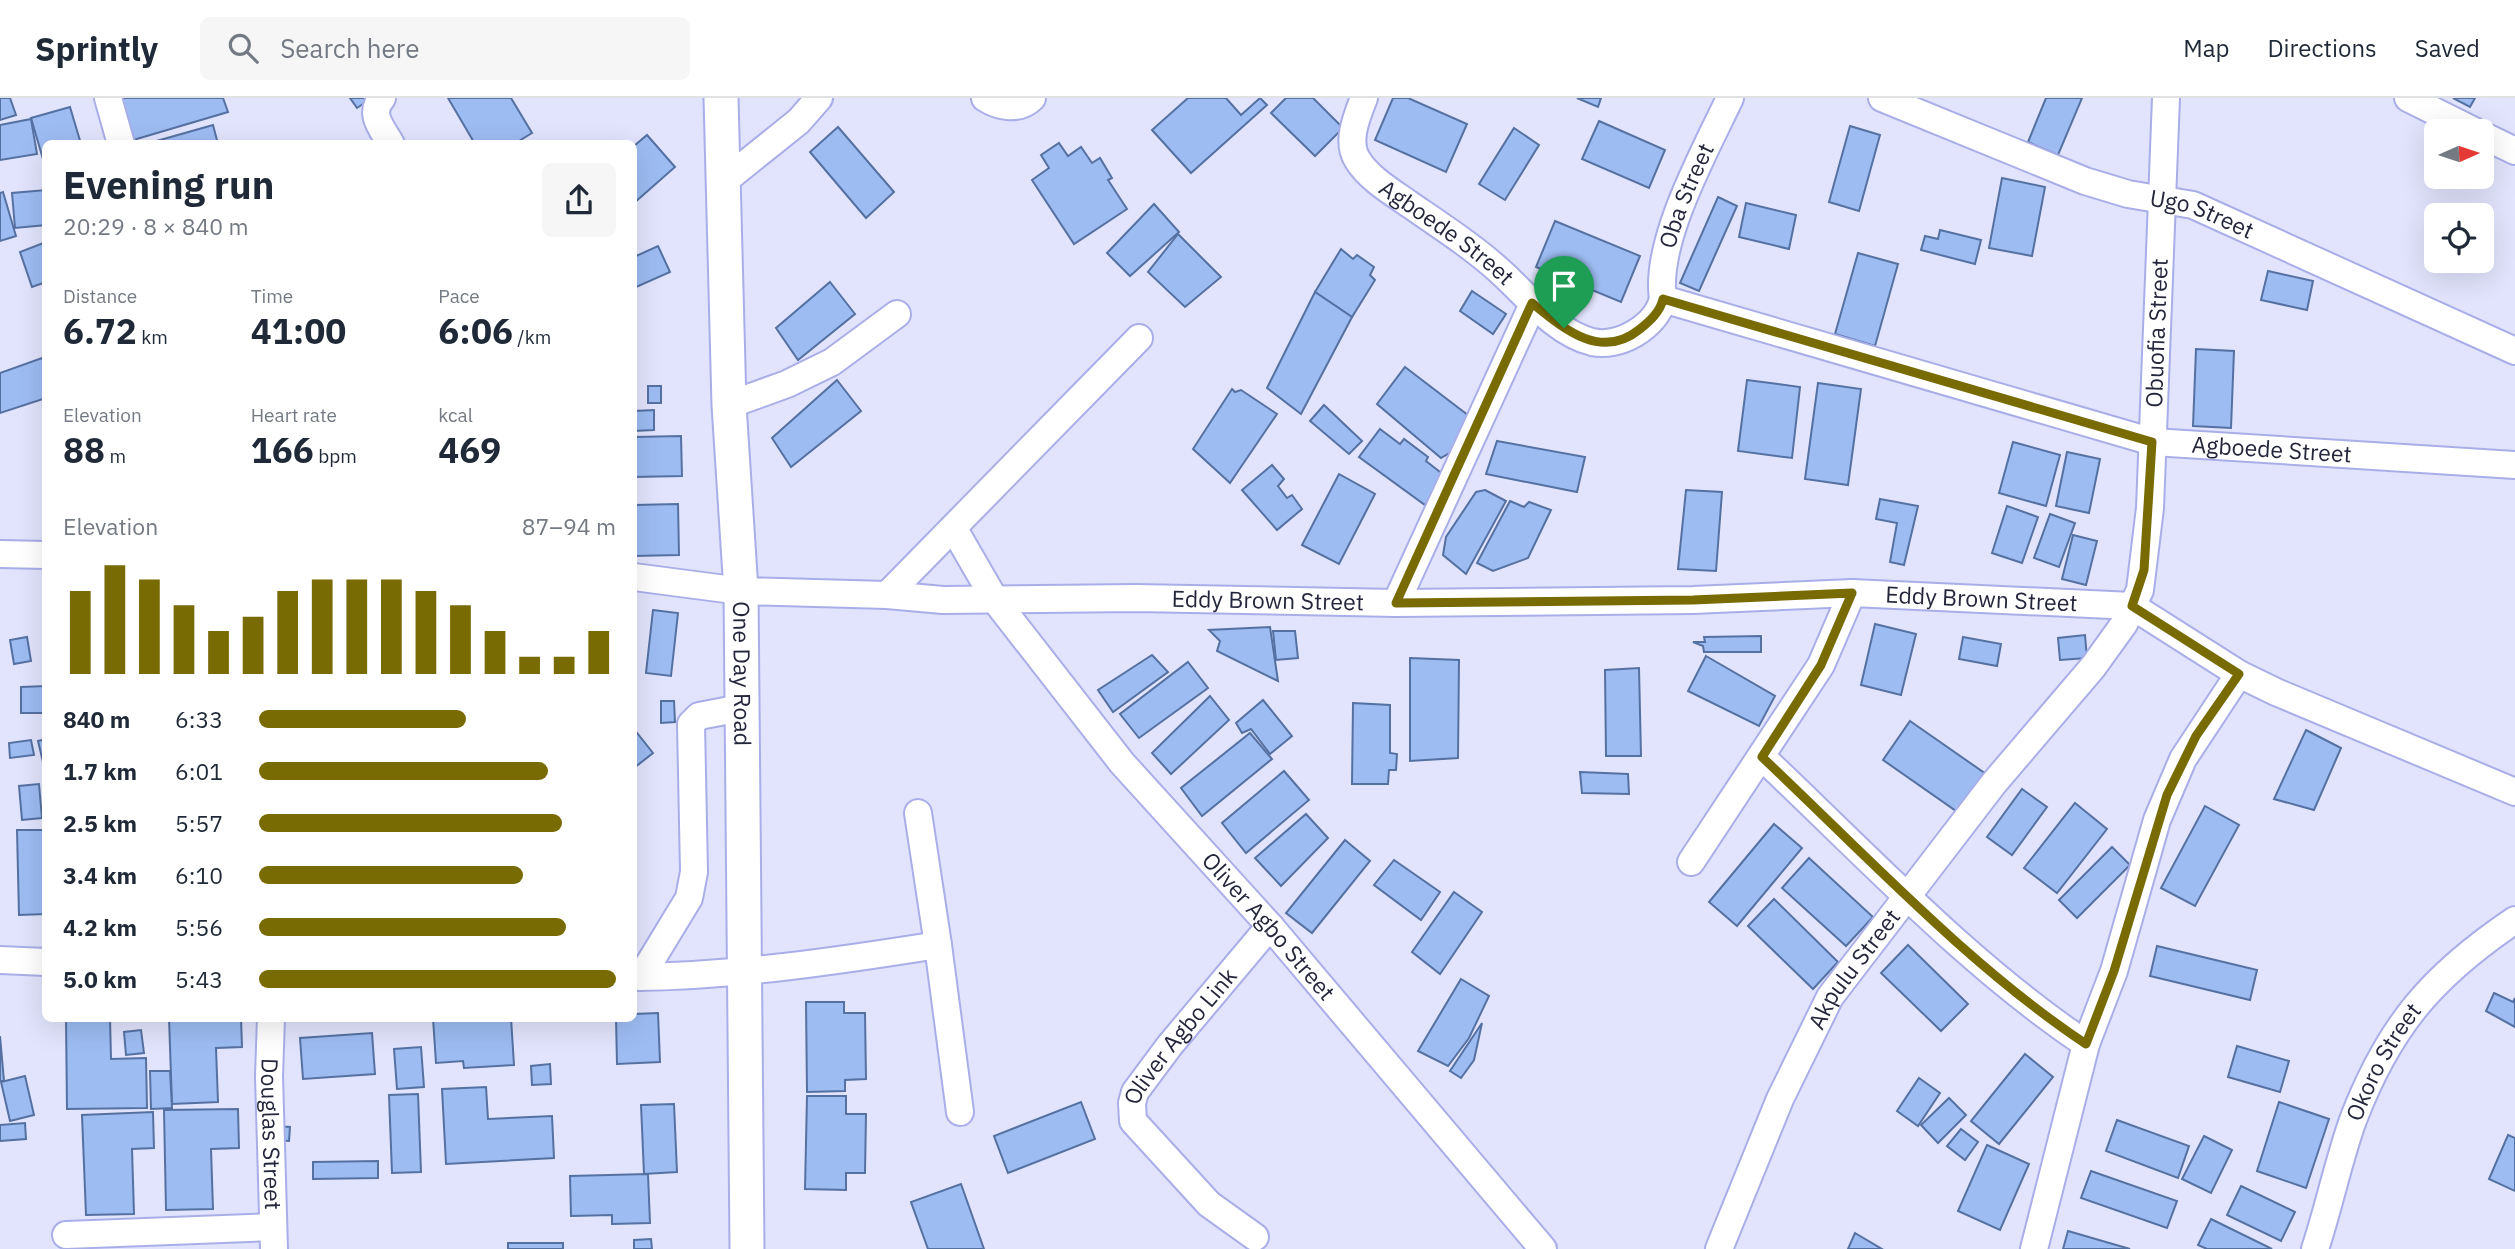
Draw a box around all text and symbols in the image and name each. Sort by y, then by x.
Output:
search box [200,17,690,80]
text: Sprintly [35,27,158,70]
icon: search [224,29,262,67]
text: Search here [280,31,420,65]
text: Map [2183,32,2229,64]
text: Directions [2267,32,2377,64]
text: Saved [2415,32,2480,64]
north arrow [2424,119,2494,189]
map controls [2424,119,2494,273]
street label: Oba Street [1651,138,1720,251]
text: Evening run [63,160,274,209]
button: share [542,163,616,237]
street label: Agboede Street [1374,172,1521,291]
street label: Ugo Street [2148,182,2259,245]
button: locate [2424,203,2494,273]
text: 20:29 · 8 × 840 m [63,211,249,241]
pin [1534,256,1594,328]
street label: Obuofia Street [2138,258,2174,408]
icon: arrive [1545,267,1583,305]
text: Distance [63,284,137,308]
text: Time [251,284,293,308]
text: Pace [438,284,480,308]
text: 6.72 [63,308,137,354]
text: 41:00 [251,308,346,354]
text: 6:06 [438,308,513,354]
text: km [137,325,168,349]
text: /km [513,325,551,349]
text: Elevation [63,403,142,427]
text: Heart rate [251,403,337,427]
text: kcal [438,403,473,427]
text: 88 [63,427,105,473]
text: 166 [251,427,314,473]
text: 469 [438,427,501,473]
street label: Agboede Street [2191,428,2353,469]
text: m [105,444,126,468]
text: bpm [314,444,357,468]
text: Elevation [63,511,158,541]
text: 87–94 m [522,511,616,541]
street label: Eddy Brown Street [1885,579,2078,617]
street label: Eddy Brown Street [1171,583,1364,616]
street label: One Day Road [727,601,758,746]
text: 840 m [63,704,130,734]
text: 6:33 [175,704,223,734]
text: 1.7 km [63,756,137,786]
text: 6:01 [175,756,223,786]
text: 2.5 km [63,808,137,838]
text: 5:57 [175,808,223,838]
street label: Oliver Agbo Street [1196,845,1342,1006]
text: 3.4 km [63,860,137,890]
text: 6:10 [175,860,223,890]
street label: Akpulu Street [1801,902,1906,1034]
text: 4.2 km [63,912,137,942]
text: 5:56 [175,912,223,942]
street label: Oliver Agbo Link [1116,961,1243,1107]
text: 5.0 km [63,964,137,994]
text: 5:43 [175,964,223,994]
street label: Okoro Street [2338,996,2427,1125]
street label: Douglas Street [255,1058,289,1210]

